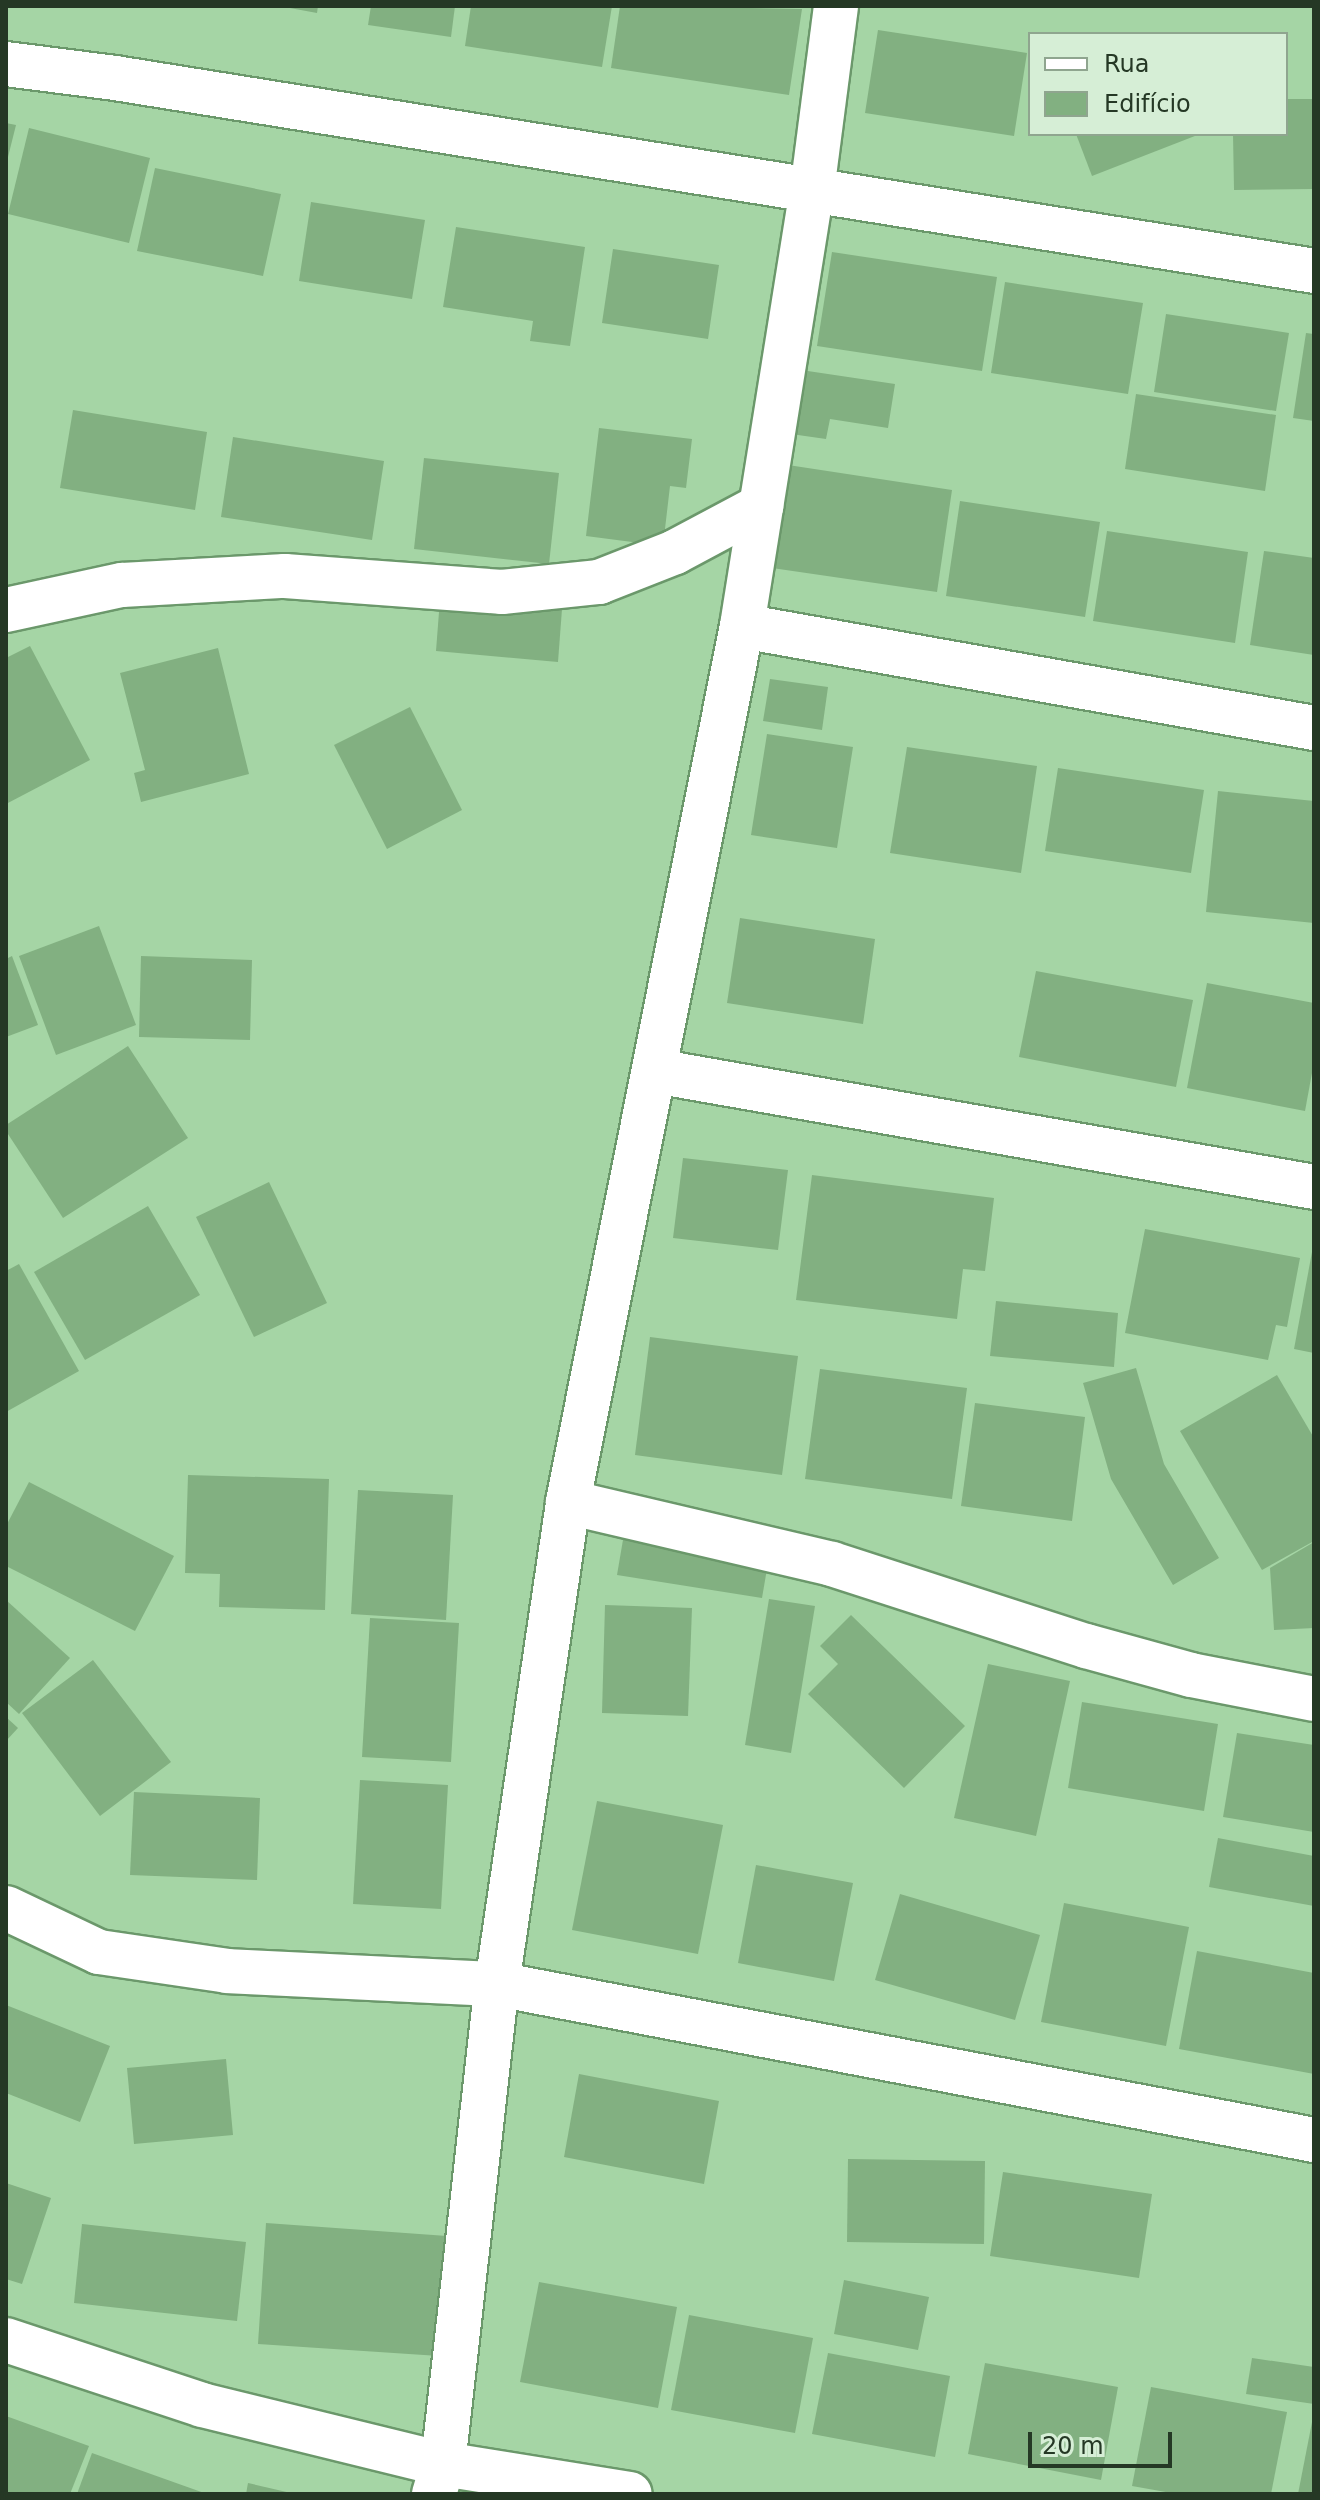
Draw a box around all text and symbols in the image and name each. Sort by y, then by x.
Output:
legend [1028,32,1288,136]
text: Rua [1104,50,1150,78]
text: Edifício [1104,90,1191,118]
scale bar [1032,2416,1176,2466]
text: 20 m [1042,2432,1104,2460]

